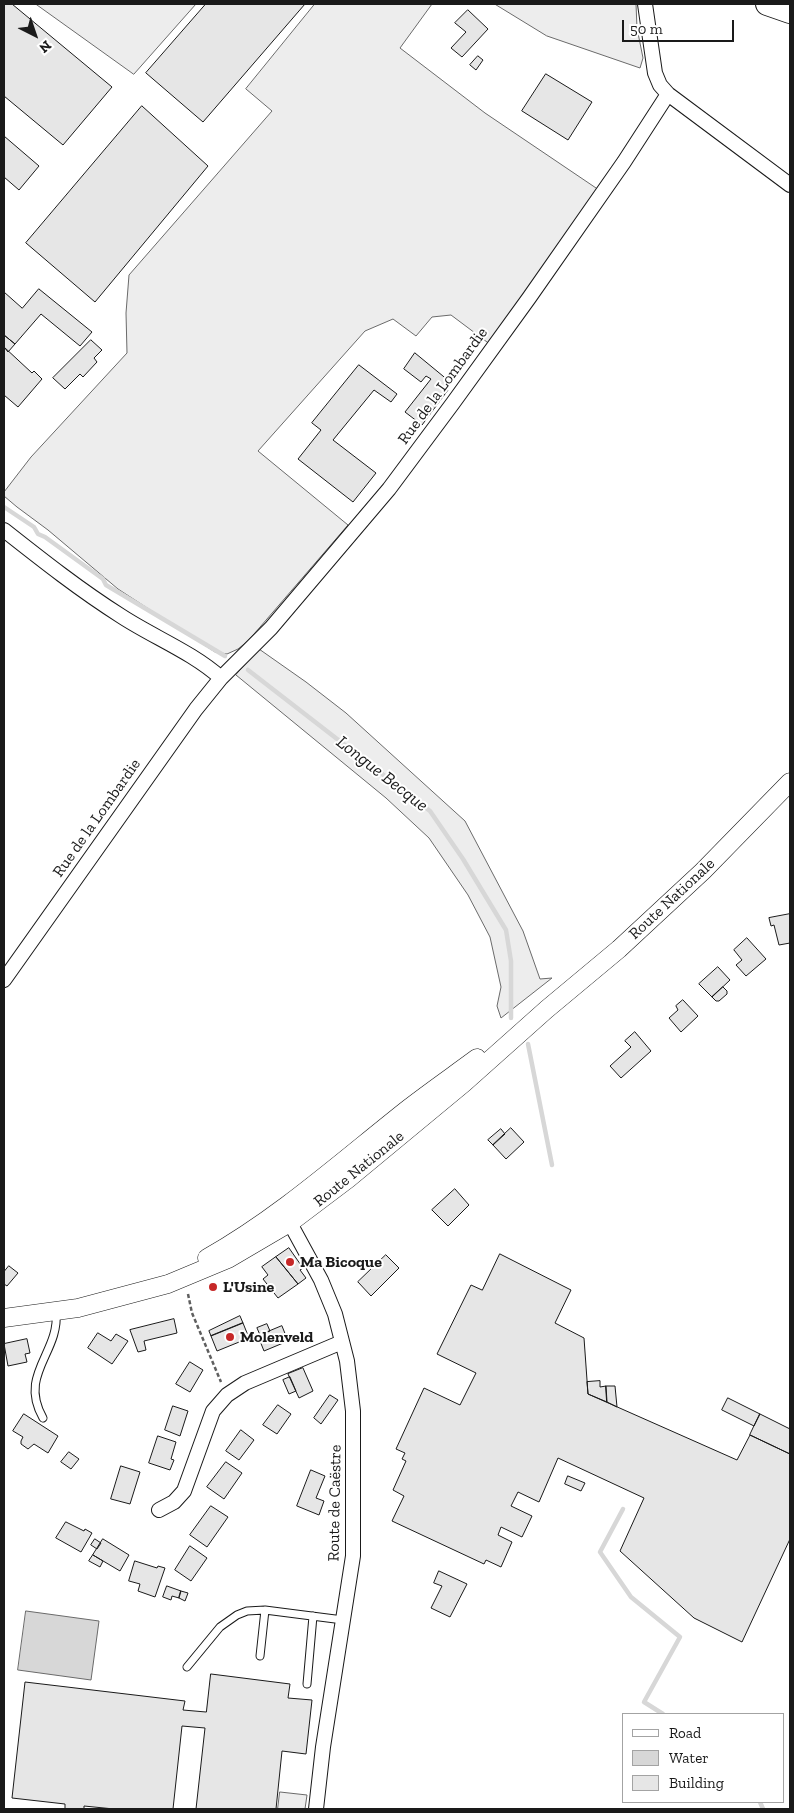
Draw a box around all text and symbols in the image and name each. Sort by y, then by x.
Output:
north arrow [10,10,60,60]
scale bar [624,10,736,42]
text: 50 m [630,20,663,38]
text: N [36,37,55,57]
street label: Rue de la Lombardie [394,324,492,448]
water label: Longue Becque [332,731,432,817]
street label: Rue de la Lombardie [49,755,145,881]
street label: Route Nationale [625,854,719,944]
street label: Route Nationale [310,1127,408,1211]
place label: Ma Bicoque [300,1252,382,1272]
marker: Ma Bicoque [284,1256,296,1268]
place label: L'Usine [223,1277,274,1297]
marker: L'Usine [207,1281,219,1293]
place label: Molenveld [240,1327,313,1347]
marker: Molenveld [224,1331,236,1343]
street label: Route de Caëstre [324,1445,346,1561]
legend [622,1713,784,1803]
text: Road [669,1724,701,1742]
text: Water [669,1749,709,1767]
text: Building [669,1774,724,1792]

